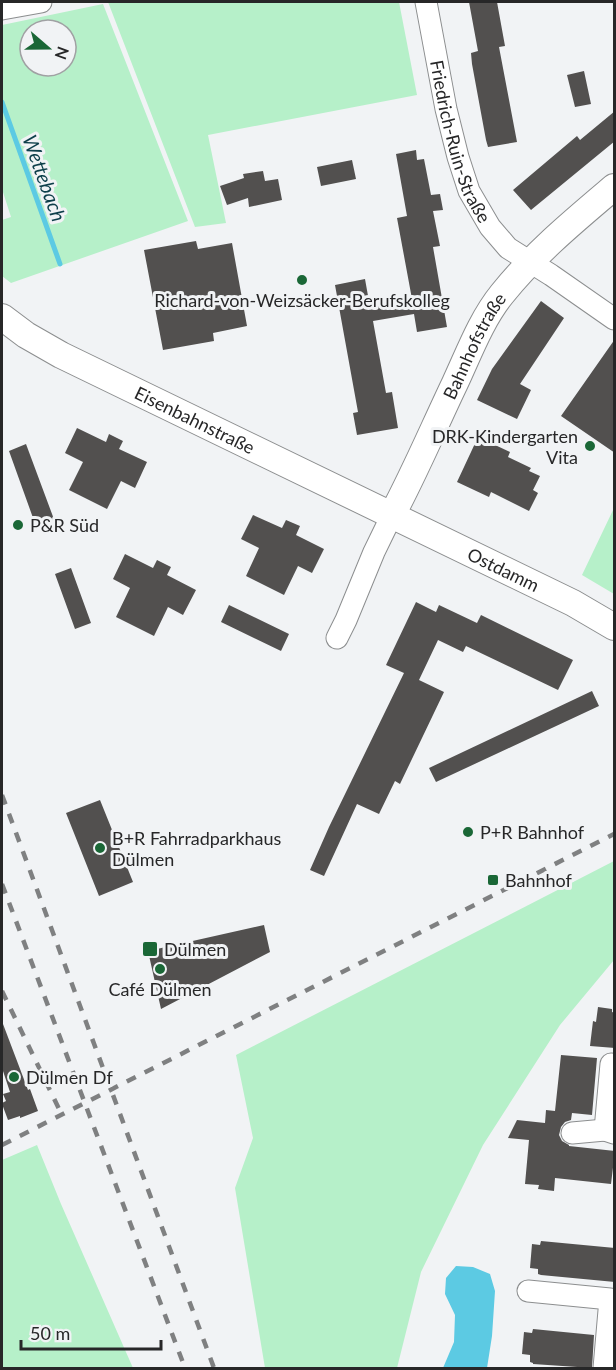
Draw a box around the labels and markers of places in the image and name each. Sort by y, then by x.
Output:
marker: Richard-von-Weizsäcker-Berufskolleg [295,273,309,287]
place label: Richard-von-Weizsäcker-Berufskolleg [154,289,450,311]
place label: DRK-Kindergarten Vita [432,425,578,468]
marker: DRK-Kindergarten Vita [583,439,597,453]
place label: P&R Süd [30,514,99,536]
marker: P&R Süd [11,518,25,532]
place label: P+R Bahnhof [480,821,585,843]
marker: P+R Bahnhof [461,825,475,839]
place label: B+R Fahrradparkhaus Dülmen [112,827,282,870]
marker: B+R Fahrradparkhaus Dülmen [93,841,107,855]
place label: Bahnhof [505,869,573,891]
marker: Bahnhof [486,873,500,887]
place label: Dülmen [164,938,226,960]
marker: Dülmen [141,940,159,958]
marker: Café Dülmen [153,962,167,976]
place label: Café Dülmen [108,978,212,1000]
place label: Dülmen Df [26,1066,113,1088]
marker: Dülmen Df [7,1070,21,1084]

